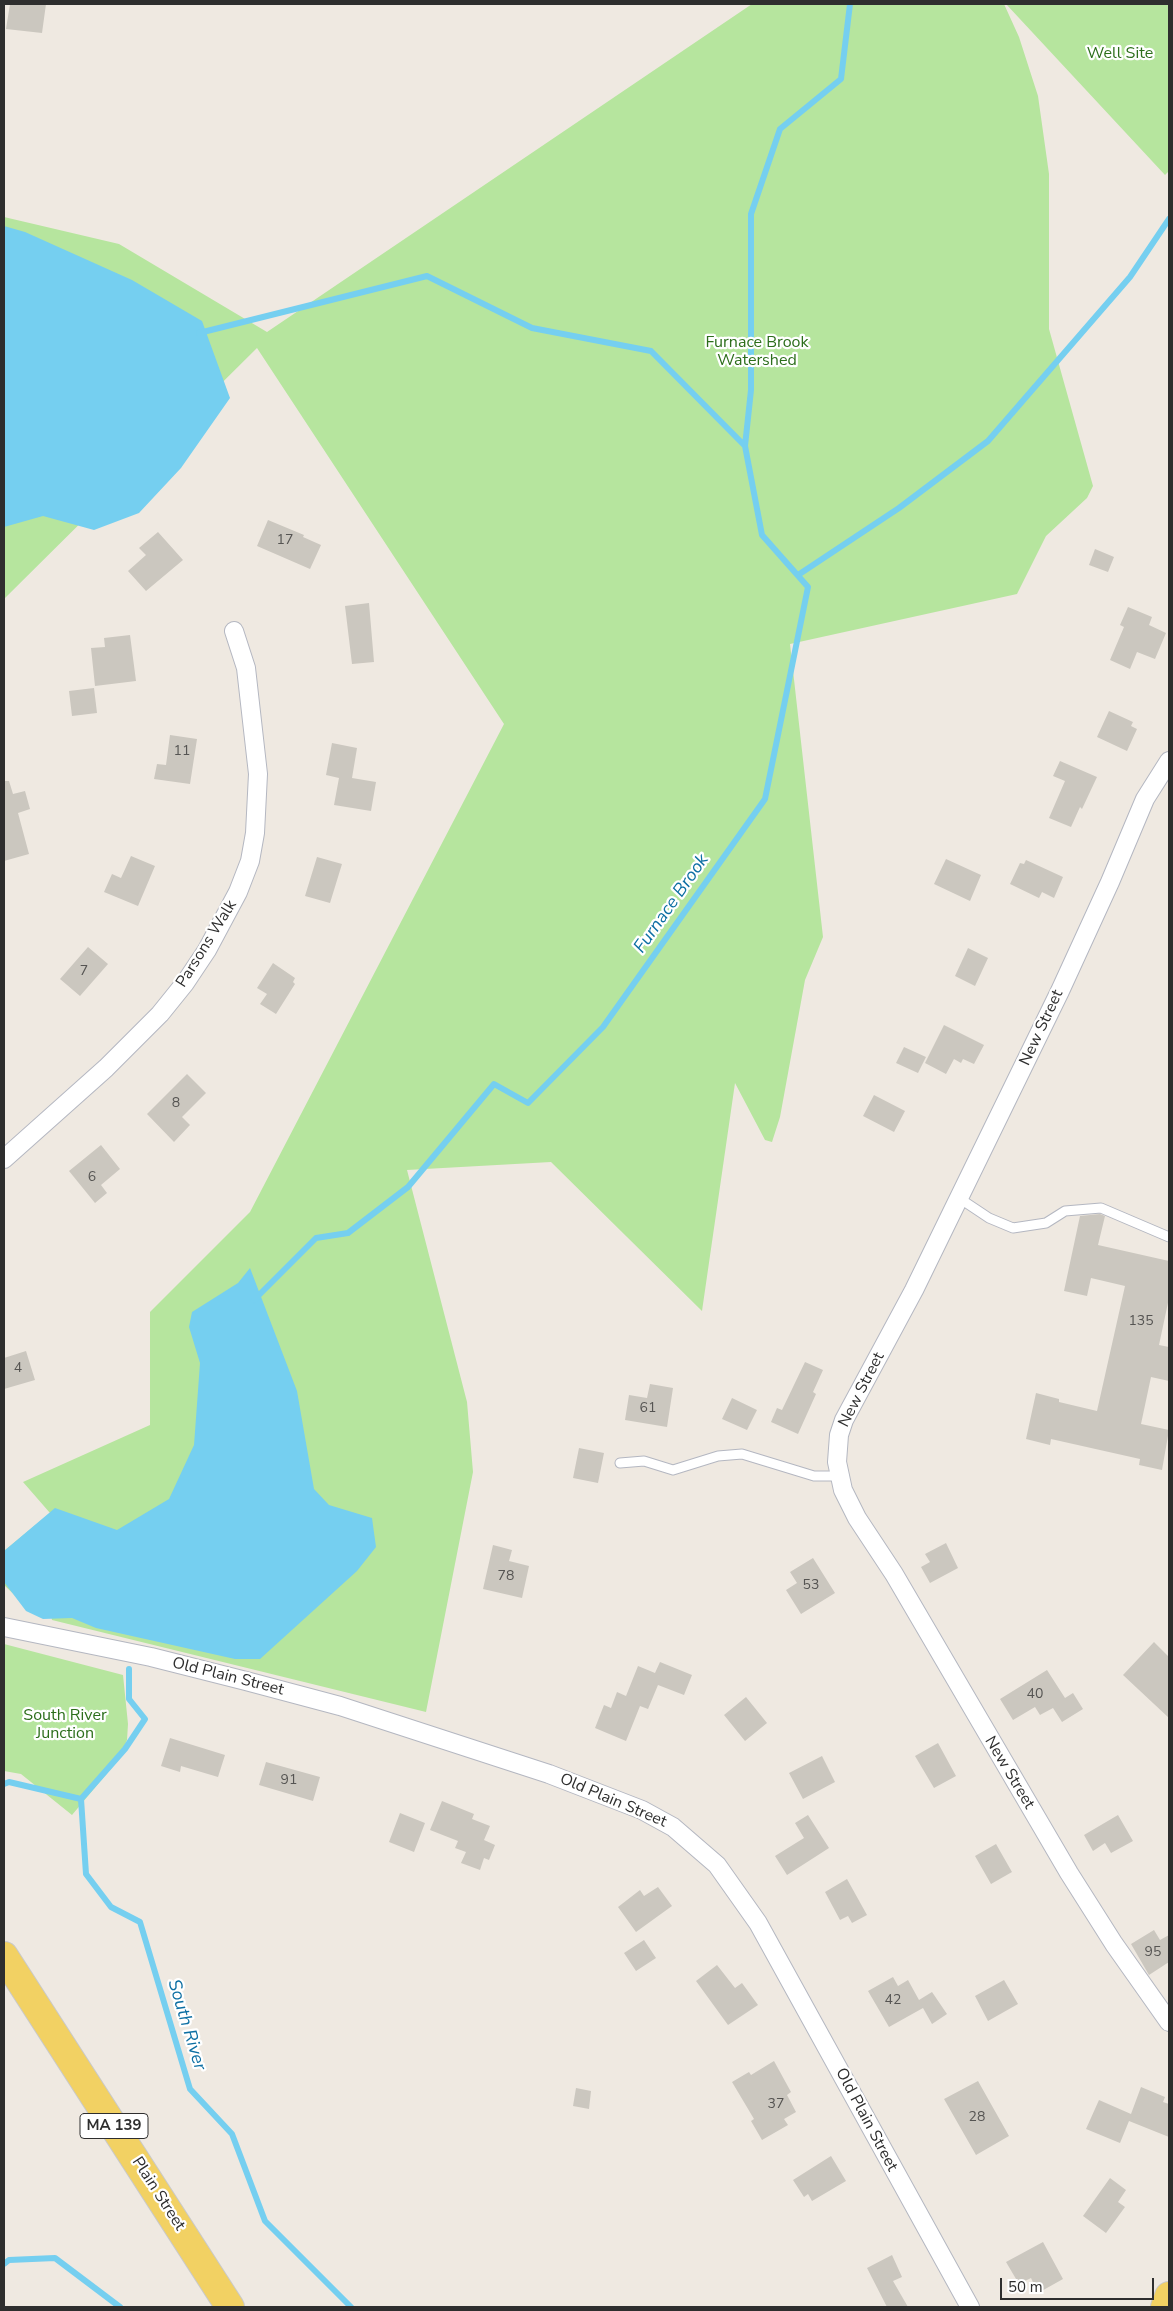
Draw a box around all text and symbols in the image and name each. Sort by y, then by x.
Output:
park label: Well Site [1087,44,1153,64]
park label: Furnace Brook Watershed [706,333,808,371]
house number: 17 [277,533,293,549]
house number: 11 [174,744,190,760]
water label: Furnace Brook [630,850,714,958]
street label: Parsons Walk [173,897,241,991]
house number: 7 [80,964,88,980]
street label: New Street [1016,987,1068,1069]
house number: 8 [172,1096,180,1112]
house number: 6 [88,1170,96,1186]
house number: 135 [1128,1314,1154,1330]
street label: New Street [835,1349,889,1431]
house number: 4 [14,1361,22,1377]
house number: 61 [640,1401,656,1417]
house number: 78 [498,1569,514,1585]
house number: 53 [803,1578,819,1594]
street label: Old Plain Street [170,1654,286,1700]
house number: 40 [1027,1687,1043,1703]
park label: South River Junction [23,1706,107,1744]
street label: New Street [980,1733,1038,1813]
street label: Old Plain Street [557,1770,669,1832]
house number: 91 [281,1773,297,1789]
house number: 95 [1145,1945,1161,1961]
water label: South River [162,1977,210,2073]
house number: 42 [885,1993,901,2009]
street label: Old Plain Street [831,2065,901,2175]
house number: 37 [768,2097,784,2113]
house number: 28 [969,2110,985,2126]
road number: MA 139 [80,2114,148,2138]
street label: Plain Street [127,2154,189,2234]
scale bar [1003,2268,1157,2300]
text: 50 m [1008,2277,1043,2297]

